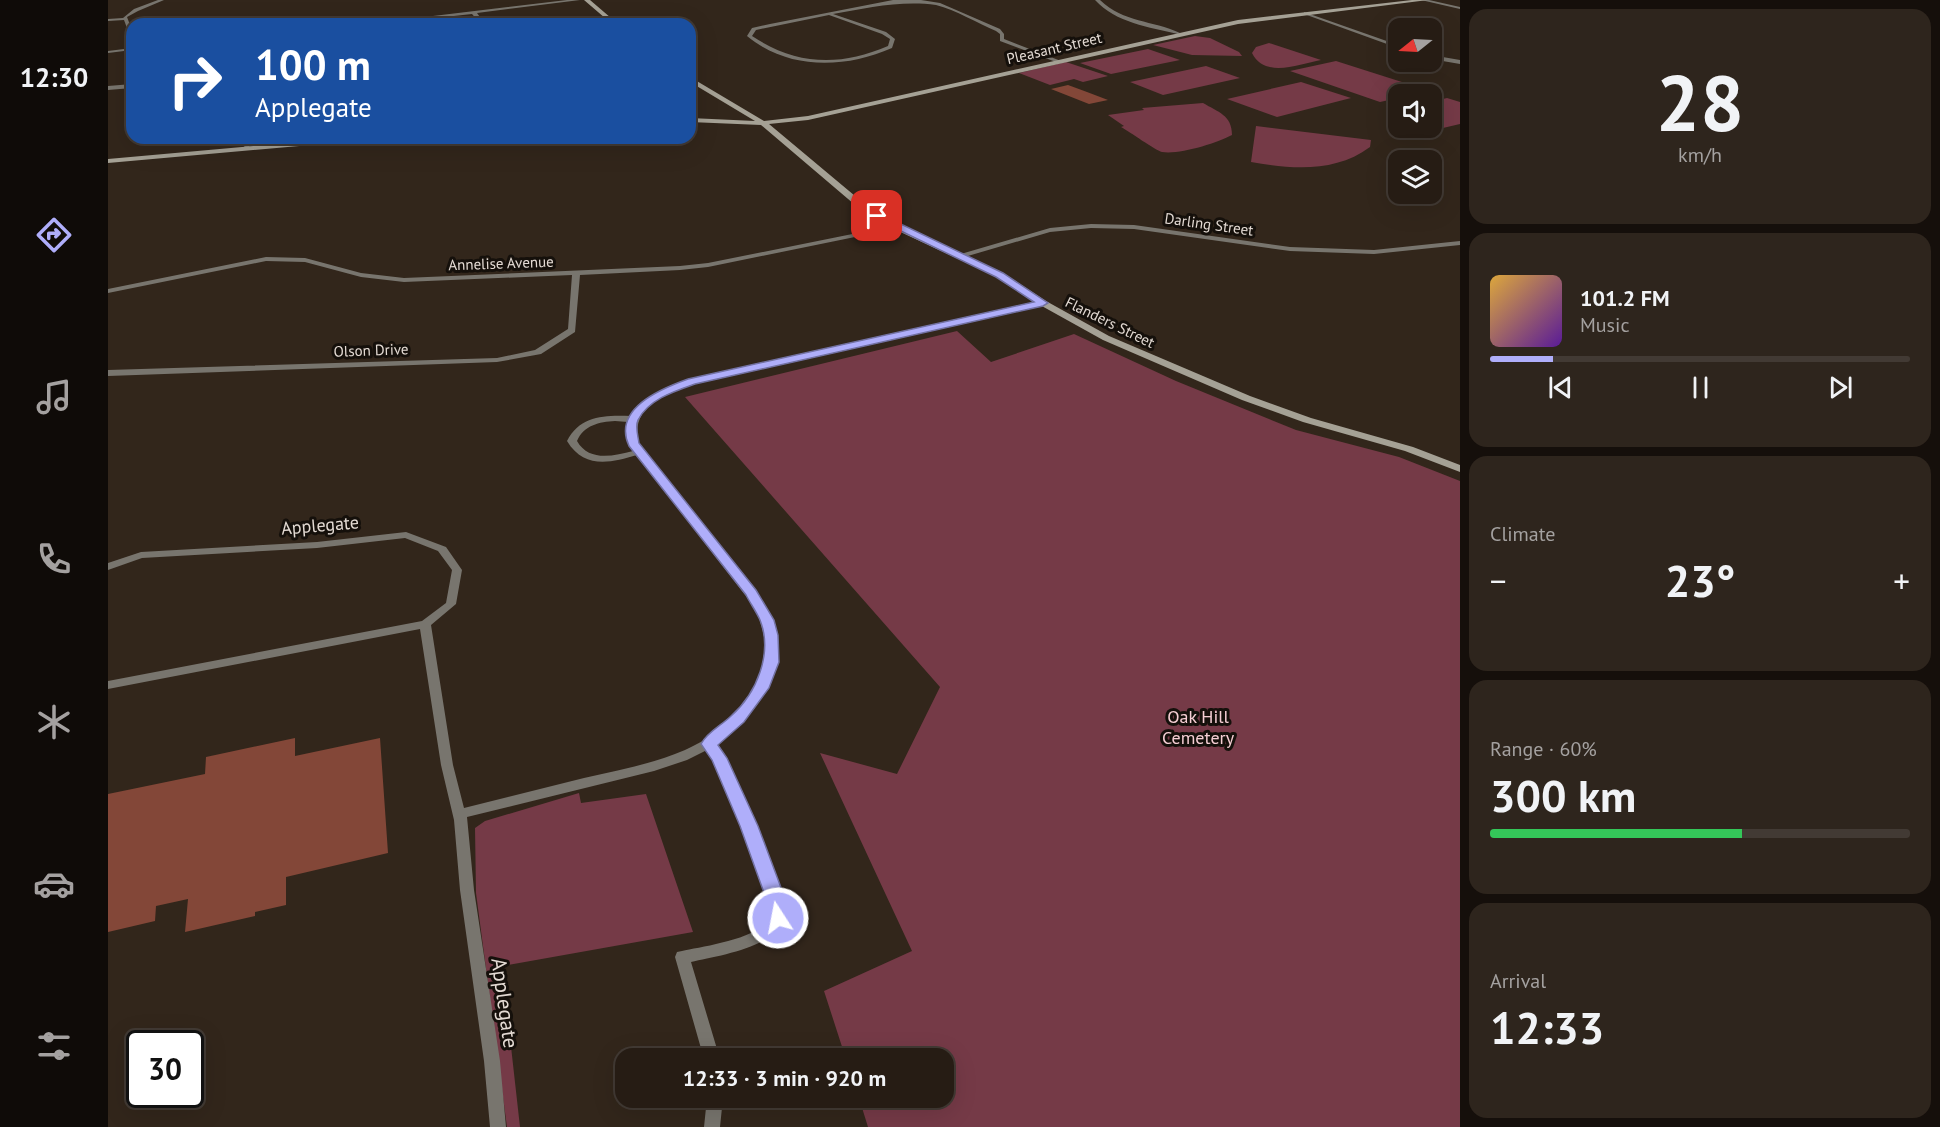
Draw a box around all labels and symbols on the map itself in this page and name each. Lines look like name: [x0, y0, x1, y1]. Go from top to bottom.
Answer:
north arrow: [1388, 18, 1442, 72]
street label: Pleasant Street: [1005, 28, 1103, 68]
pin: [851, 190, 902, 241]
street label: Darling Street: [1163, 208, 1255, 240]
street label: Annelise Avenue: [448, 252, 554, 274]
street label: Flanders Street: [1062, 292, 1158, 352]
street label: Olson Drive: [333, 339, 409, 361]
street label: Applegate: [280, 510, 360, 540]
park label: Oak Hill Cemetery: [1162, 705, 1235, 749]
position arrow: [746, 886, 810, 950]
street label: Applegate: [485, 956, 525, 1050]
speed limit sign: 30: [126, 1030, 204, 1108]

